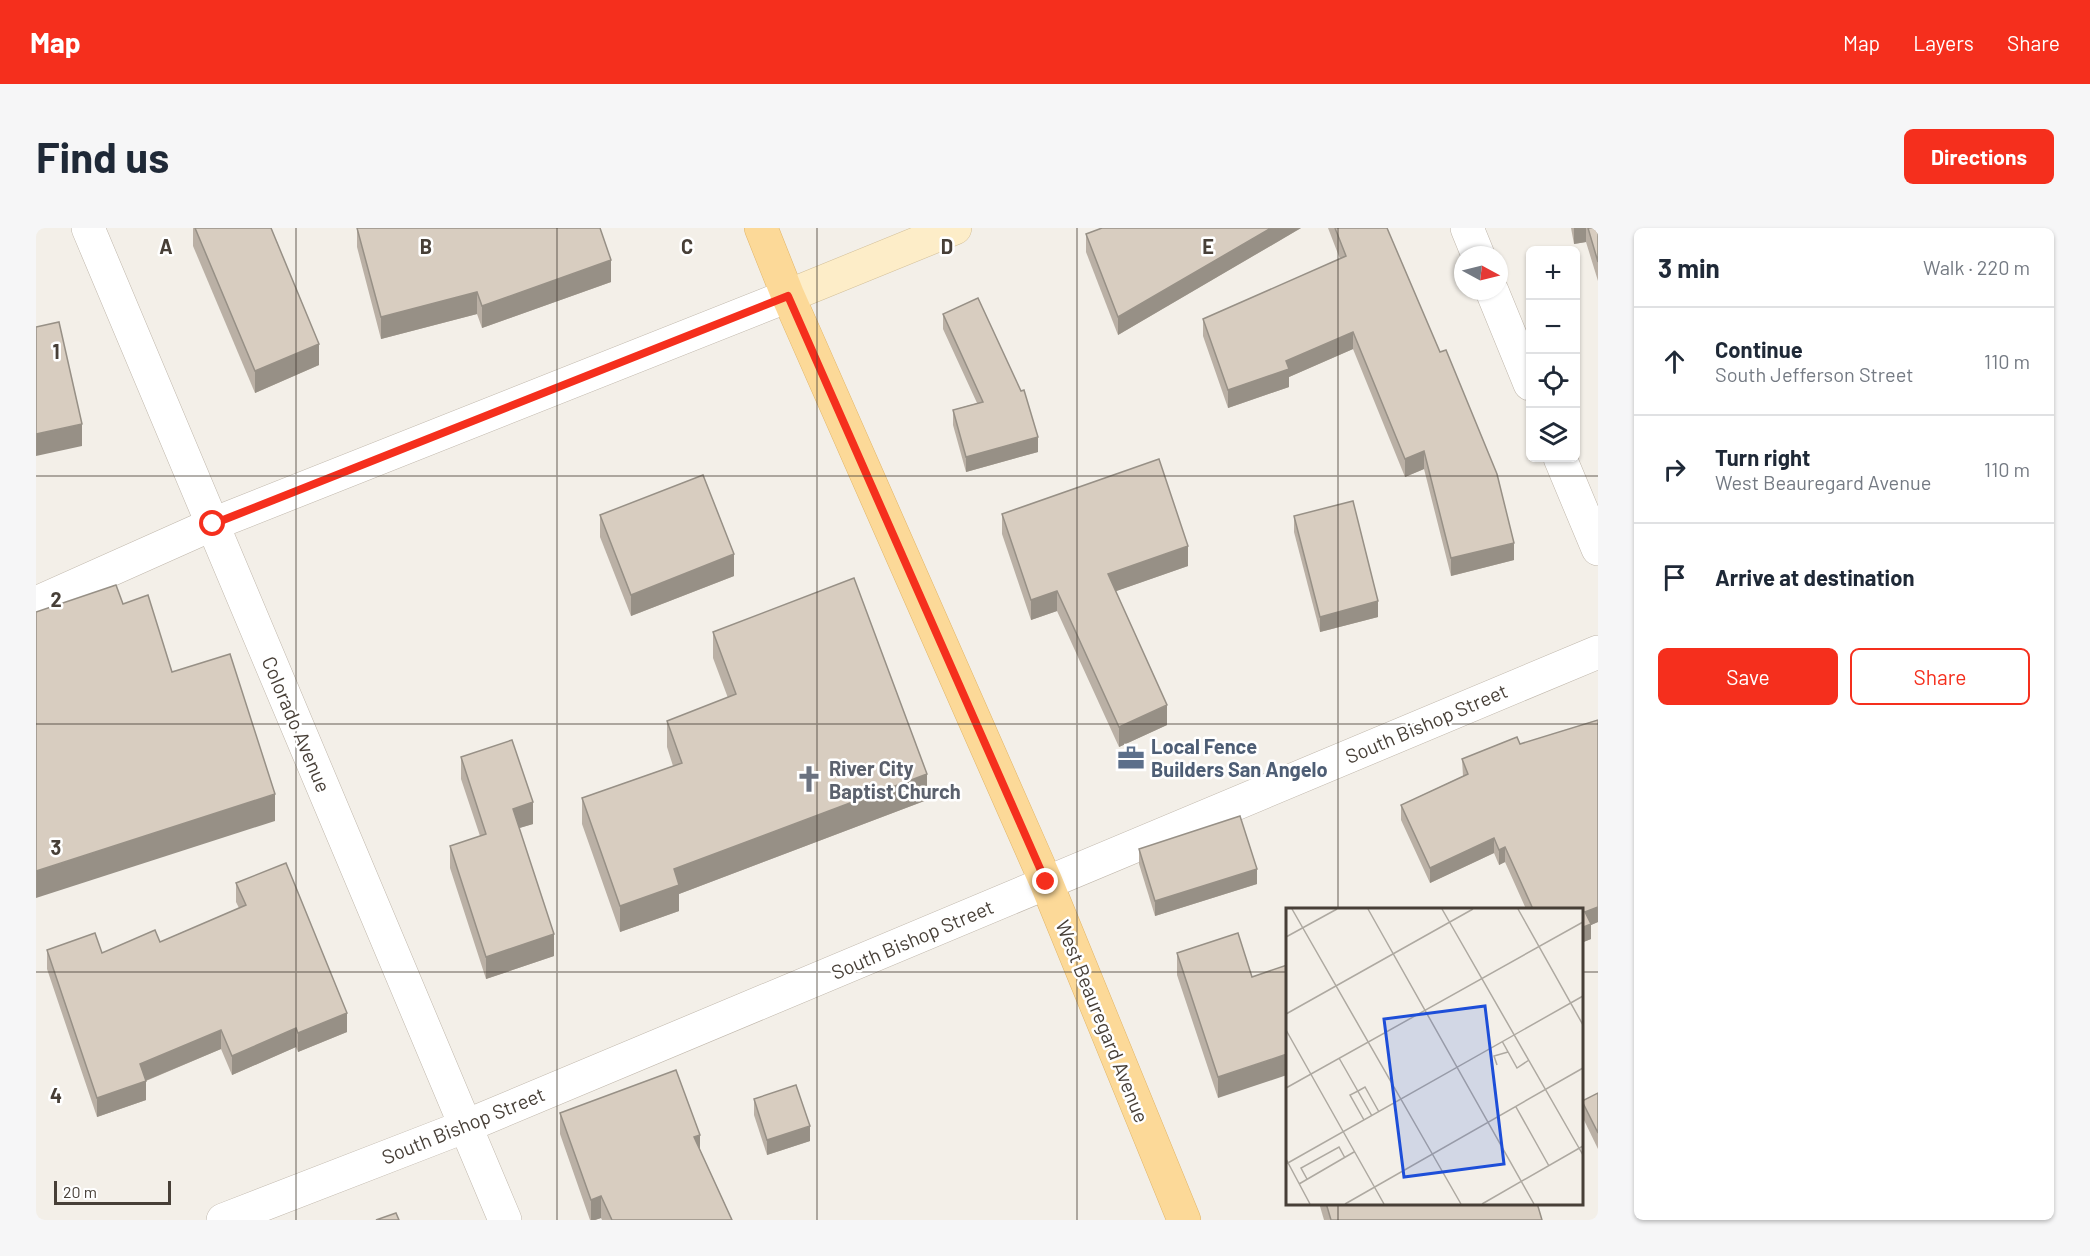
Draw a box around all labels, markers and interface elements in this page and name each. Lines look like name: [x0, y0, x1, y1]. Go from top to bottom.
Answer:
text: Map: [30, 25, 81, 59]
text: Map: [1843, 30, 1880, 55]
text: Layers: [1913, 30, 1974, 55]
text: Share: [2007, 30, 2060, 55]
button: Directions: [1904, 129, 2054, 184]
text: Find us: [36, 131, 169, 181]
text: A: [159, 234, 173, 258]
text: B: [420, 234, 432, 258]
text: C: [681, 234, 693, 258]
text: D: [941, 234, 953, 258]
text: E: [1202, 234, 1214, 258]
north arrow: [1454, 246, 1508, 300]
map controls: [1526, 246, 1580, 462]
button: +: [1526, 246, 1580, 300]
text: 3 min: [1658, 252, 1720, 283]
text: Walk · 220 m: [1923, 255, 2030, 279]
button: −: [1526, 300, 1580, 354]
text: Continue: [1715, 336, 1803, 362]
text: 1: [52, 339, 60, 363]
icon: ahead: [1658, 345, 1691, 378]
text: 110 m: [1984, 349, 2030, 373]
button: locate: [1526, 354, 1580, 408]
text: South Jefferson Street: [1715, 362, 1914, 386]
button: layers: [1526, 408, 1580, 462]
text: Turn right: [1715, 444, 1810, 470]
icon: right: [1658, 453, 1691, 486]
text: 110 m: [1984, 457, 2030, 481]
text: West Beauregard Avenue: [1715, 470, 1931, 494]
route start: [199, 510, 225, 536]
icon: arrive: [1658, 561, 1691, 594]
text: Arrive at destination: [1715, 564, 1914, 590]
text: 2: [50, 587, 62, 611]
button: Save: [1658, 648, 1838, 705]
button: Share: [1850, 648, 2030, 705]
street label: Colorado Avenue: [258, 652, 336, 796]
street label: South Bishop Street: [1341, 678, 1511, 768]
place label: Local Fence Builders San Angelo: [1151, 734, 1328, 781]
office icon: Local Fence Builders San Angelo: [1116, 743, 1146, 773]
place label: River City Baptist Church: [829, 756, 961, 803]
church icon: River City Baptist Church: [794, 764, 824, 794]
text: 3: [51, 835, 61, 859]
route end: [1032, 868, 1058, 894]
street label: South Bishop Street: [827, 894, 997, 984]
inset map: [1286, 908, 1583, 1205]
street label: West Beauregard Avenue: [1051, 916, 1155, 1126]
street label: South Bishop Street: [378, 1081, 548, 1169]
text: 4: [50, 1083, 62, 1107]
scale bar: [54, 1178, 171, 1206]
text: 20 m: [63, 1182, 97, 1201]

